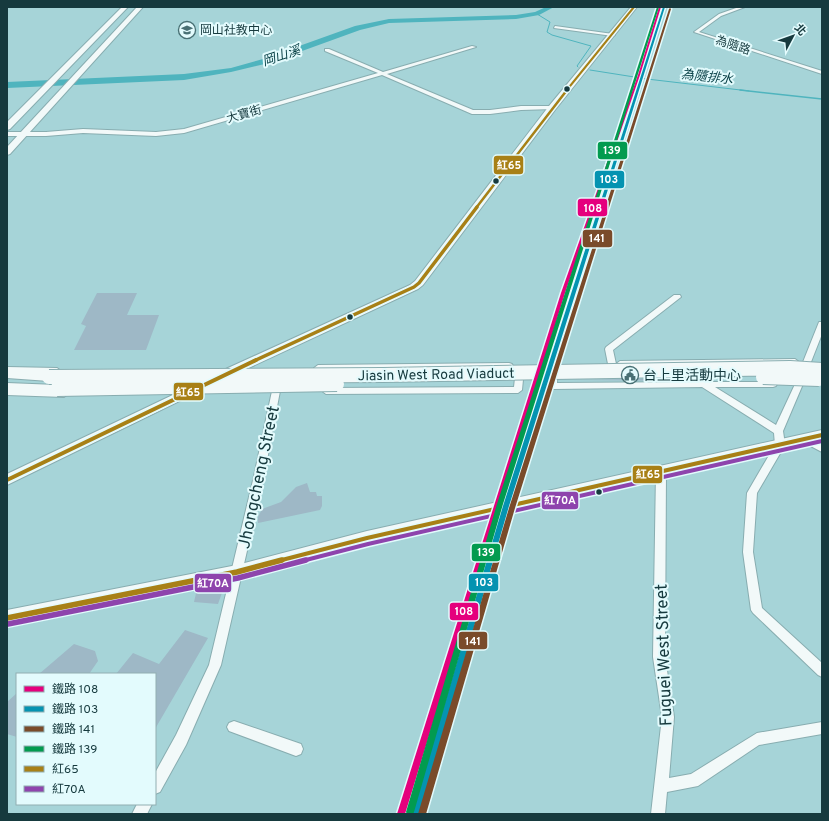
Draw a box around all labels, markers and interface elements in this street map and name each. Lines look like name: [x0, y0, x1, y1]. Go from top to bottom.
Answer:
north arrow: [773, 16, 813, 56]
school or university icon: 岡山社教中心: [177, 20, 197, 40]
text: 北: [791, 21, 809, 39]
place label: 岡山社教中心: [200, 23, 272, 39]
street label: 為隨路: [713, 33, 752, 59]
water label: 岡山溪: [261, 43, 305, 71]
water label: 為隨排水: [680, 67, 734, 89]
unlabelled marker: [562, 84, 572, 94]
street label: 大寶街: [225, 102, 264, 128]
line badge: 139: [597, 141, 628, 160]
text: 139: [603, 144, 621, 158]
line badge: 紅65: [493, 155, 524, 175]
text: 紅65: [497, 159, 522, 173]
line badge: 103: [594, 170, 625, 189]
text: 103: [600, 173, 618, 187]
unlabelled marker: [491, 176, 501, 186]
line badge: 108: [577, 198, 608, 217]
text: 108: [584, 202, 602, 216]
line badge: 141: [582, 229, 613, 248]
text: 141: [589, 232, 605, 246]
unlabelled marker: [345, 312, 355, 322]
public building icon: 台上里活動中心: [620, 365, 640, 385]
street label: Jiasin West Road Viaduct: [358, 366, 515, 385]
place label: 台上里活動中心: [643, 368, 741, 385]
line badge: 紅65: [173, 382, 204, 401]
text: 紅65: [176, 386, 201, 400]
street label: Jhongcheng Street: [234, 404, 286, 551]
line badge: 紅65: [632, 465, 663, 484]
text: 紅65: [636, 468, 661, 482]
unlabelled marker: [594, 487, 604, 497]
line badge: 紅70A: [541, 491, 579, 510]
text: 紅70A: [544, 494, 576, 508]
line badge: 139: [471, 543, 501, 562]
text: 139: [477, 546, 495, 560]
line badge: 紅70A: [194, 573, 232, 593]
line badge: 103: [468, 573, 499, 592]
text: 103: [475, 576, 493, 590]
text: 紅70A: [197, 577, 229, 591]
street label: Fuguei West Street: [652, 583, 678, 727]
line badge: 108: [449, 602, 479, 621]
text: 108: [455, 605, 473, 619]
line badge: 141: [458, 631, 488, 650]
text: 141: [465, 635, 481, 649]
legend: [16, 673, 156, 805]
text: 鐵路 108: [52, 682, 98, 698]
text: 鐵路 103: [52, 702, 98, 718]
text: 鐵路 141: [52, 722, 95, 738]
text: 鐵路 139: [52, 742, 97, 758]
text: 紅65: [52, 762, 79, 778]
text: 紅70A: [52, 782, 86, 798]

